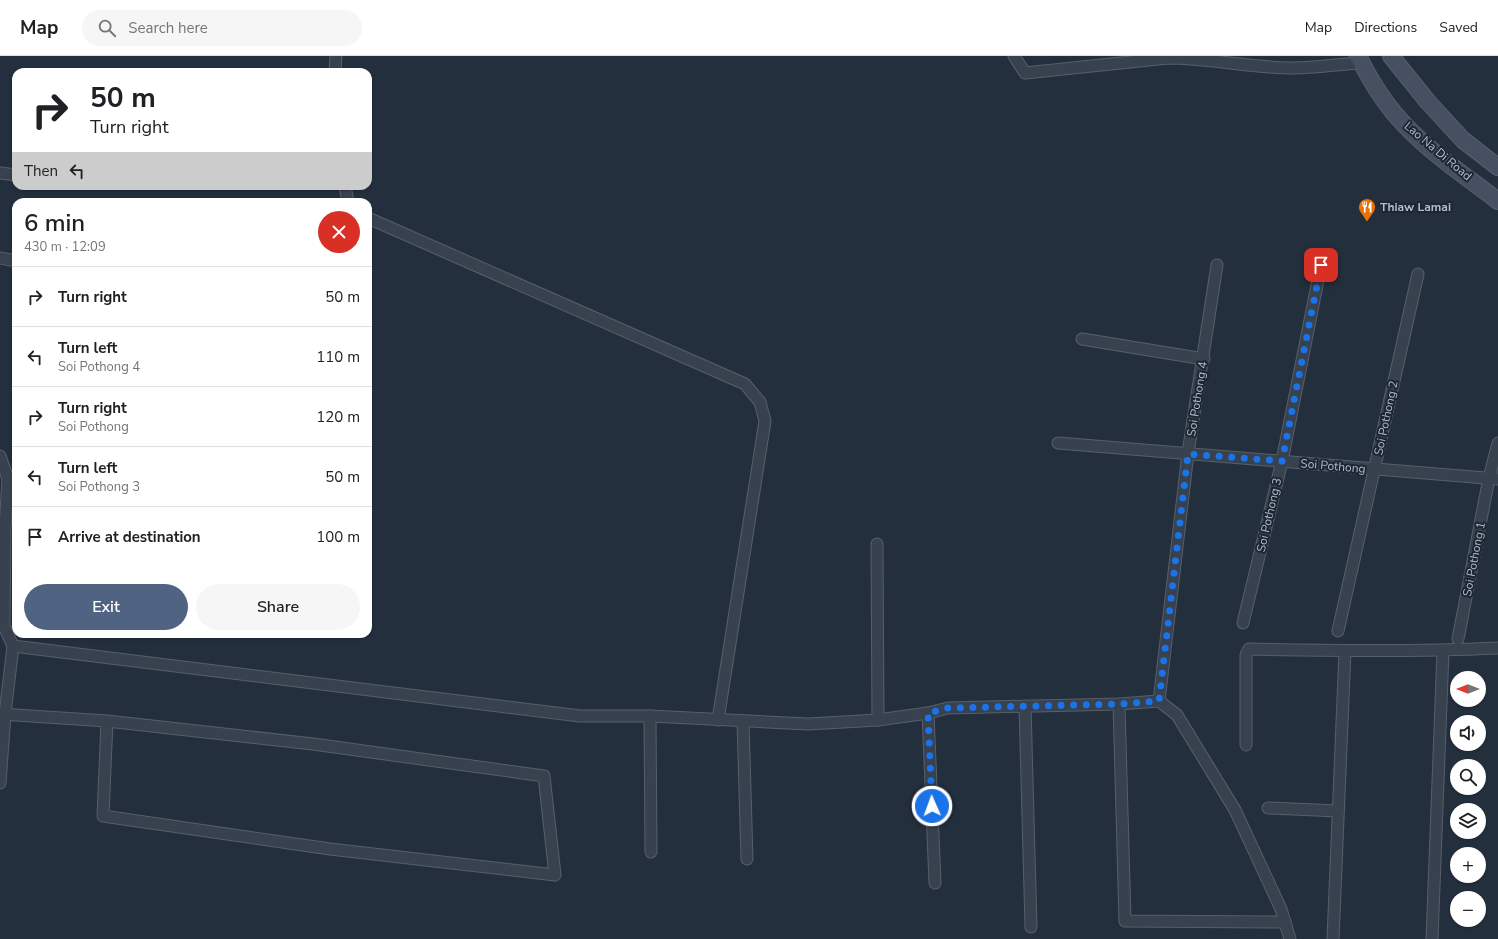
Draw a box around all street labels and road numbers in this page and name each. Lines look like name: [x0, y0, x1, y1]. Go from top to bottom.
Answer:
street label: Lao Na Di Road: [1401, 118, 1475, 184]
street label: Soi Pothong 4: [1183, 360, 1211, 438]
street label: Soi Pothong 2: [1370, 379, 1402, 457]
street label: Soi Pothong: [1300, 455, 1366, 477]
street label: Soi Pothong 3: [1253, 476, 1285, 554]
street label: Soi Pothong 1: [1459, 520, 1489, 598]

